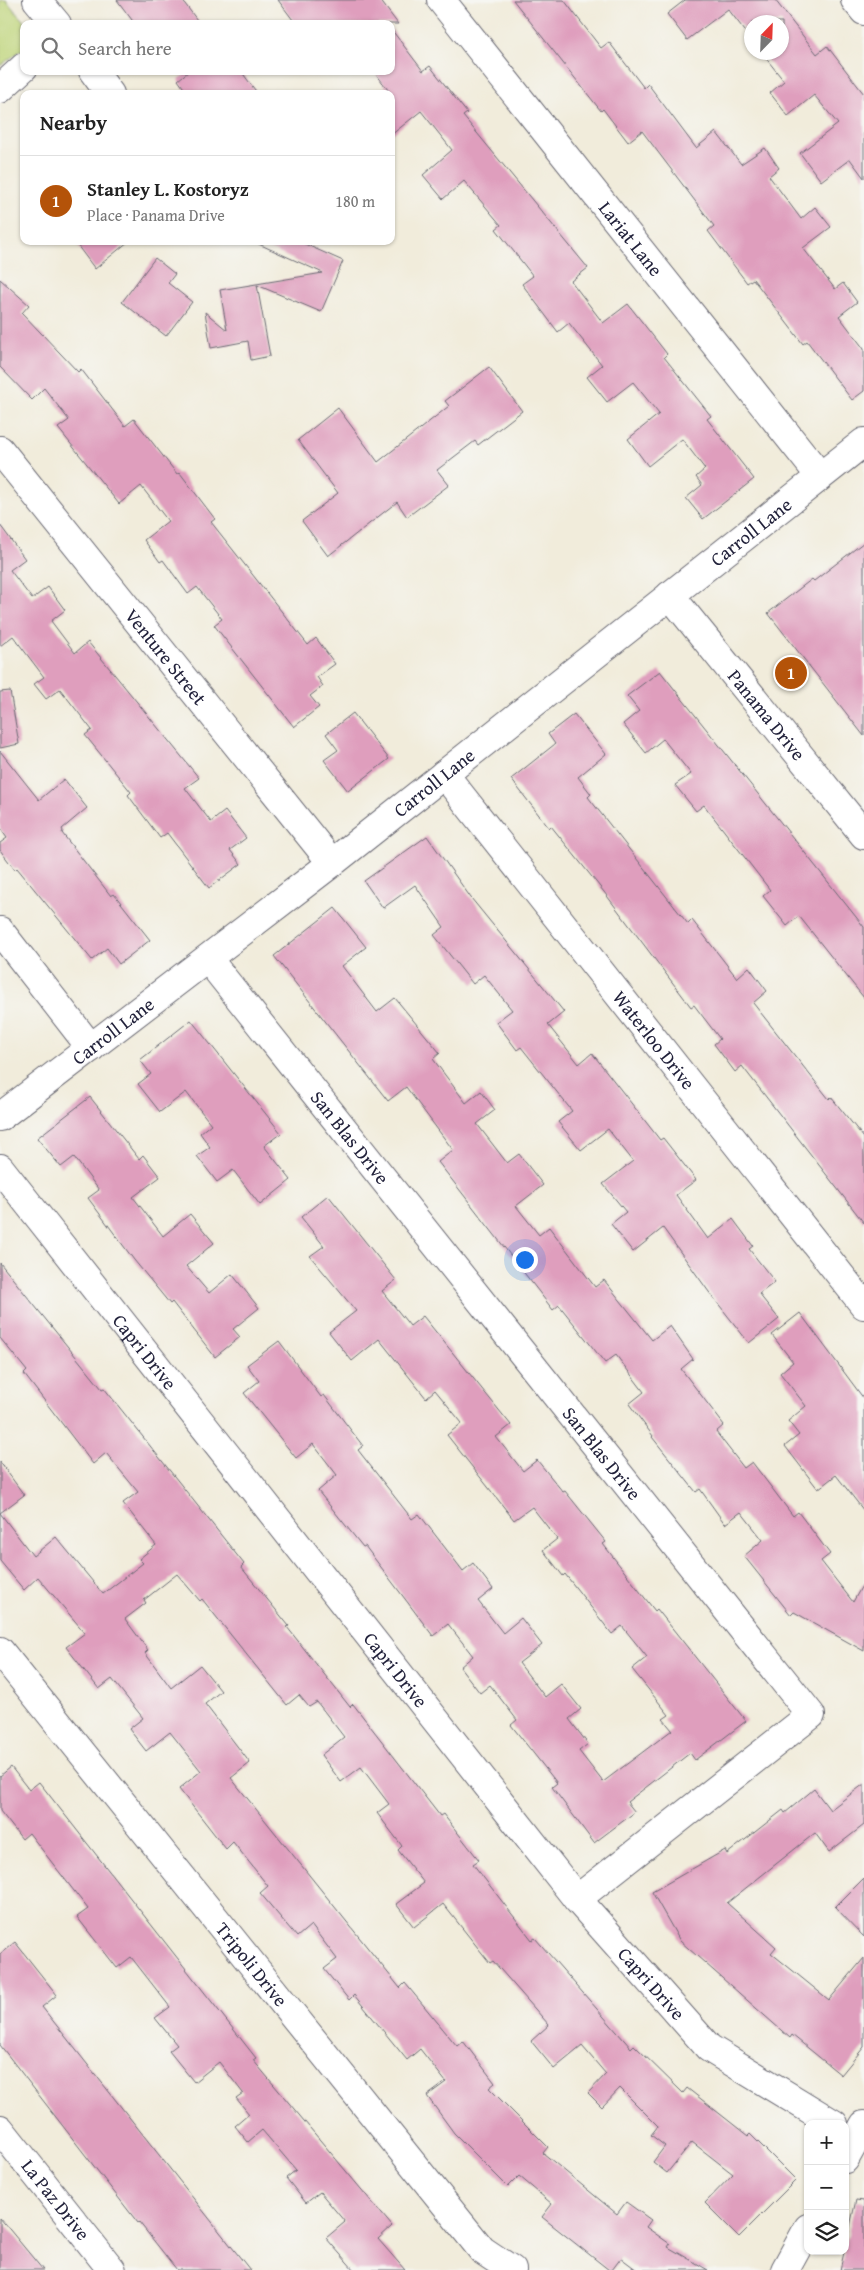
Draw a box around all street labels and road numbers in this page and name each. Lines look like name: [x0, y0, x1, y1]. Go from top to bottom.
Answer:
street label: Lariat Lane: [592, 195, 670, 282]
street label: Carroll Lane: [704, 490, 798, 573]
street label: Venture Street: [119, 602, 214, 711]
street label: Panama Drive: [721, 663, 812, 766]
street label: Carroll Lane: [387, 741, 481, 823]
street label: Waterloo Drive: [606, 984, 702, 1095]
street label: Carroll Lane: [66, 990, 160, 1071]
street label: San Blas Drive: [304, 1084, 396, 1190]
street label: Capri Drive: [106, 1308, 184, 1396]
street label: San Blas Drive: [556, 1400, 648, 1506]
street label: Capri Drive: [357, 1626, 435, 1713]
street label: Tripoli Drive: [209, 1916, 295, 2013]
street label: Capri Drive: [612, 1941, 692, 2026]
street label: La Paz Drive: [15, 2153, 97, 2246]

